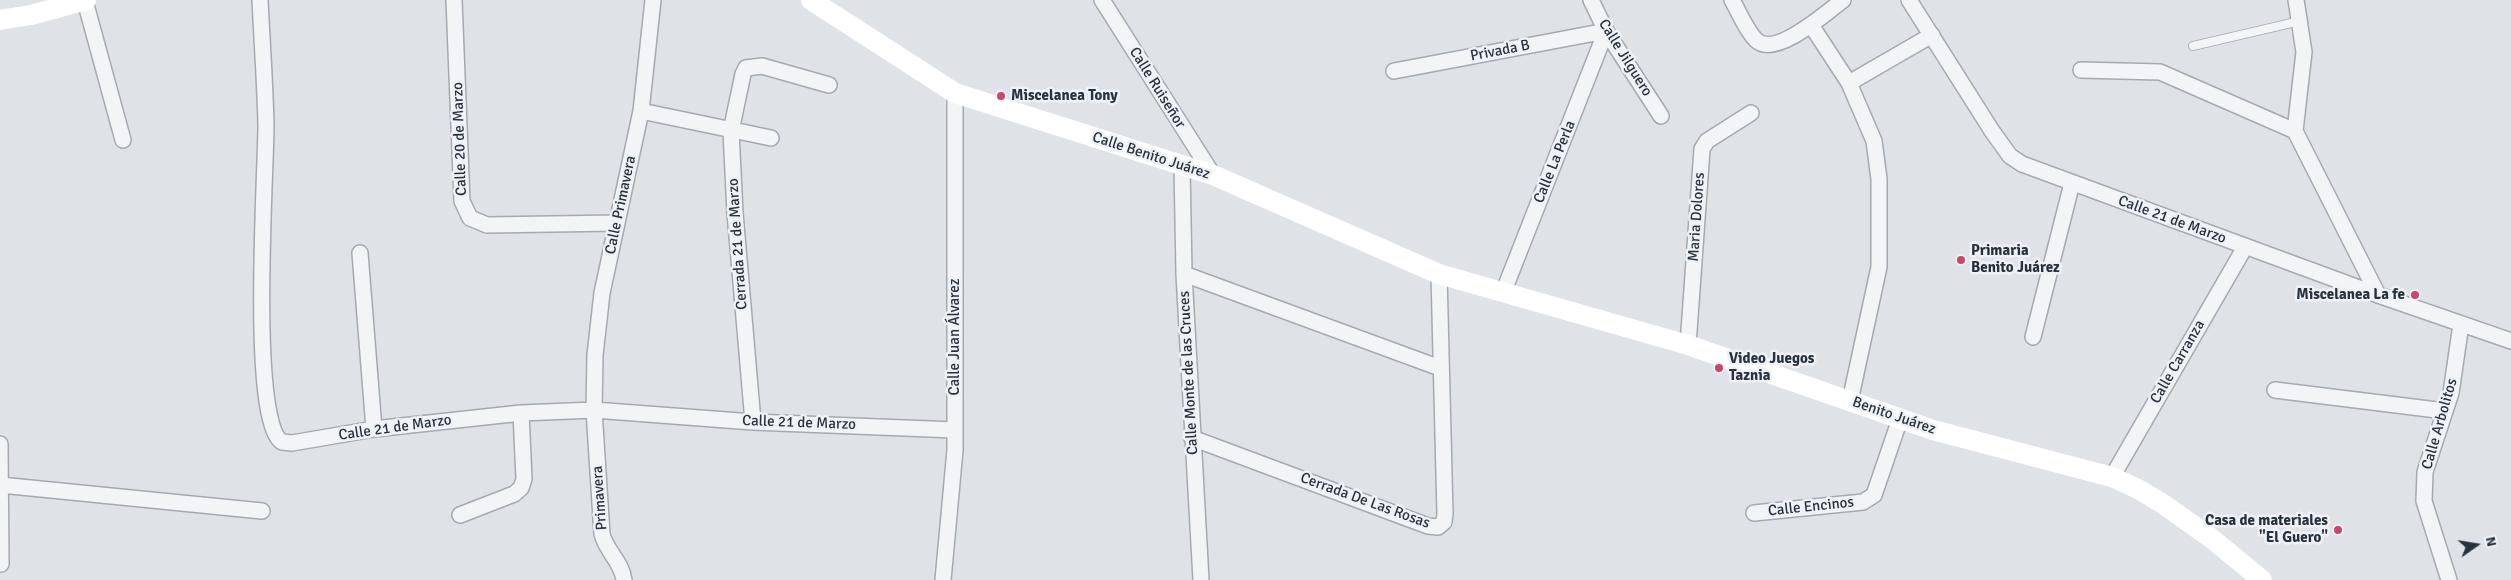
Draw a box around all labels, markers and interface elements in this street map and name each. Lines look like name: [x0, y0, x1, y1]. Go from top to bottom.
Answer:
street label: Calle Jilguero: [1594, 16, 1656, 100]
street label: Privada B: [1469, 36, 1531, 66]
street label: Calle Ruiseñor: [1125, 44, 1189, 132]
street label: Calle 20 de Marzo: [449, 82, 471, 196]
place label: Miscelanea Tony: [1011, 87, 1118, 105]
marker: Miscelanea Tony: [995, 90, 1007, 102]
street label: Calle La Perla: [1530, 118, 1580, 206]
street label: Calle Benito Juárez: [1090, 128, 1212, 184]
street label: Calle Primavera: [602, 154, 640, 256]
street label: Maria Dolores: [1685, 172, 1709, 262]
street label: Cerrada 21 de Marzo: [724, 178, 752, 310]
street label: Calle 21 de Marzo: [2115, 192, 2229, 248]
place label: Primaria Benito Juárez: [1971, 242, 2060, 277]
marker: Primaria Benito Juárez: [1955, 254, 1967, 266]
street label: Calle Juan Álvarez: [946, 278, 964, 396]
place label: Miscelanea La fe: [2296, 286, 2405, 304]
marker: Miscelanea La fe: [2409, 289, 2421, 301]
street label: Calle Monte de las Cruces: [1176, 290, 1202, 456]
street label: Calle Carranza: [2147, 317, 2209, 407]
place label: Video Juegos Taznia: [1729, 350, 1814, 385]
marker: Video Juegos Taznia: [1713, 362, 1725, 374]
street label: Calle Arbolitos: [2418, 376, 2462, 472]
street label: Benito Juárez: [1850, 393, 1938, 439]
street label: Calle 21 de Marzo: [337, 411, 453, 445]
street label: Calle 21 de Marzo: [742, 412, 856, 434]
street label: Primavera: [589, 465, 611, 531]
street label: Cerrada De Las Rosas: [1298, 469, 1432, 533]
street label: Calle Encinos: [1767, 494, 1855, 520]
place label: Casa de materiales "El Guero": [2205, 512, 2328, 547]
north arrow: [2451, 520, 2501, 570]
marker: Casa de materiales "El Guero": [2332, 524, 2344, 536]
text: N: [2482, 535, 2500, 548]

